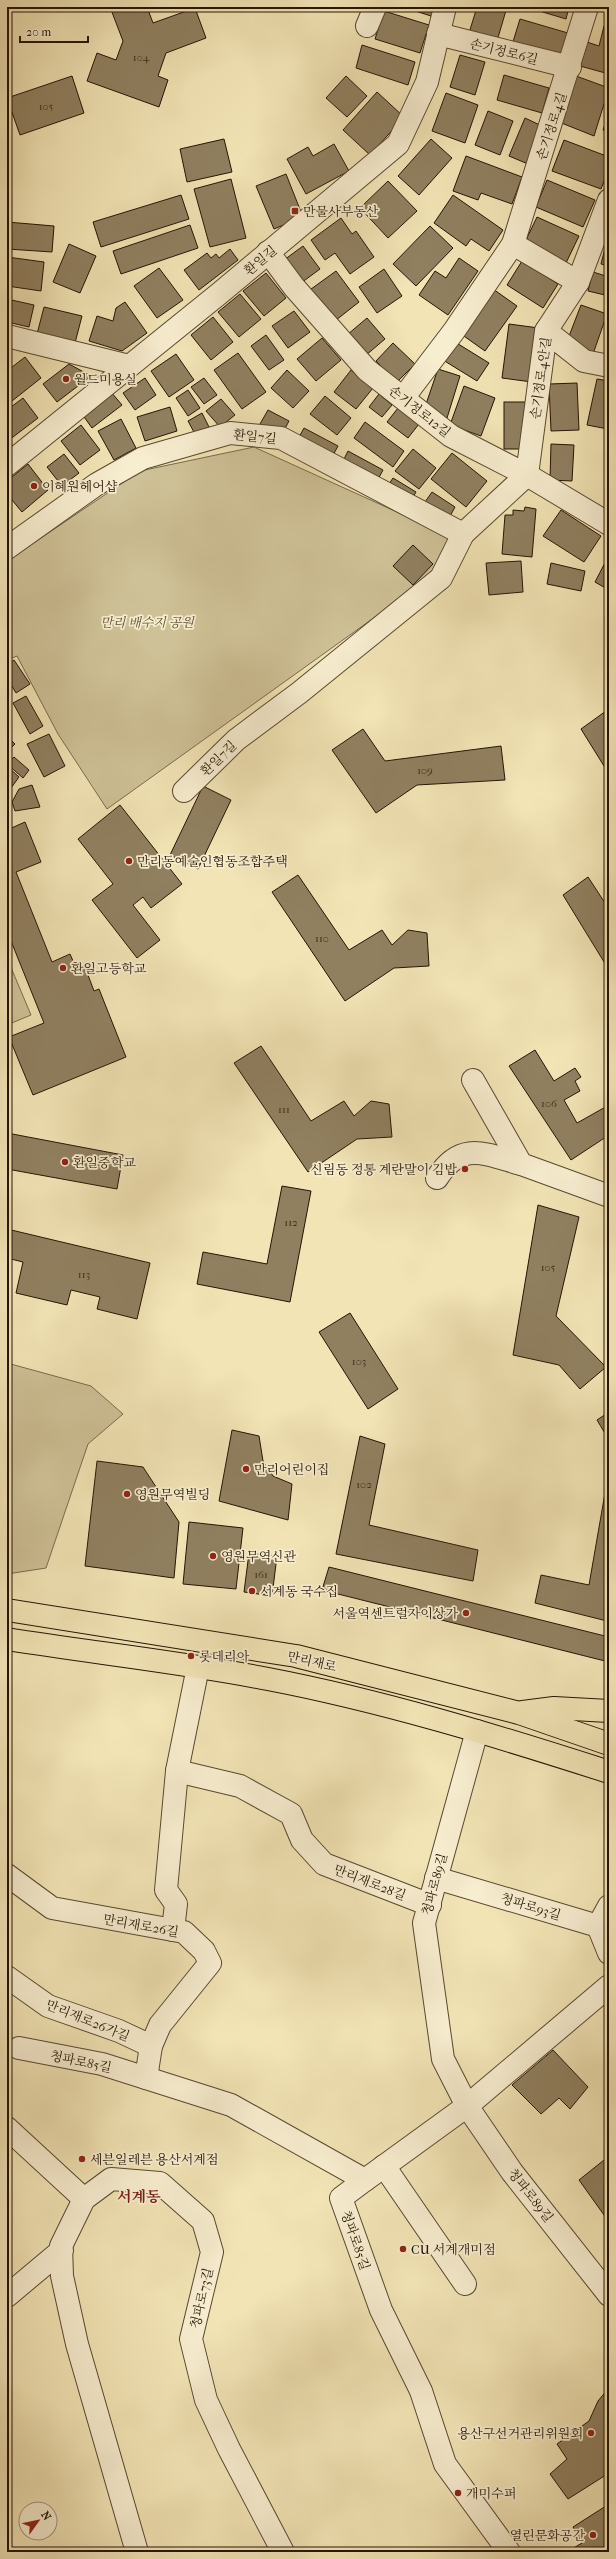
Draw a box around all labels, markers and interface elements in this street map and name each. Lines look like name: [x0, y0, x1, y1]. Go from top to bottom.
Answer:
scale bar: [20, 18, 88, 44]
text: 20 m: [26, 25, 51, 39]
street label: 손기정로6길: [468, 36, 540, 67]
house number: 104: [133, 51, 150, 64]
street label: 손기정로4길: [533, 90, 569, 162]
house number: 105: [39, 100, 54, 113]
place label: 만물사부동산: [303, 204, 379, 219]
marker: 만물사부동산: [290, 206, 300, 216]
street label: 환일길: [241, 243, 280, 278]
street label: 손기정로4안길: [527, 336, 554, 420]
place label: 월드미용실: [74, 372, 137, 387]
marker: 월드미용실: [61, 374, 71, 384]
street label: 손기정로12길: [386, 383, 454, 440]
street label: 환일7길: [232, 427, 278, 446]
place label: 이혜원헤어샵: [42, 479, 118, 494]
marker: 이혜원헤어샵: [29, 481, 39, 491]
park label: 만리 배수지 공원: [100, 615, 195, 630]
street label: 환일7길: [197, 738, 239, 779]
house number: 109: [417, 764, 433, 777]
place label: 만리동예술인협동조합주택: [137, 854, 288, 869]
marker: 만리동예술인협동조합주택: [124, 856, 134, 866]
house number: 110: [315, 932, 329, 945]
place label: 환일고등학교: [71, 961, 147, 976]
marker: 환일고등학교: [58, 963, 68, 973]
house number: 106: [541, 1097, 557, 1110]
house number: 111: [278, 1103, 290, 1116]
place label: 환일중학교: [73, 1155, 136, 1170]
marker: 환일중학교: [60, 1157, 70, 1167]
place label: 신림동 정통 계란말이 김밥: [311, 1162, 457, 1177]
marker: 신림동 정통 계란말이 김밥: [460, 1164, 470, 1174]
house number: 112: [284, 1216, 298, 1229]
house number: 105: [541, 1261, 556, 1274]
house number: 113: [78, 1268, 90, 1281]
house number: 103: [352, 1355, 366, 1368]
place label: 만리어린이집: [254, 1462, 329, 1477]
marker: 만리어린이집: [241, 1464, 251, 1474]
house number: 102: [356, 1478, 372, 1491]
place label: 영원무역빌딩: [135, 1487, 210, 1502]
marker: 영원무역빌딩: [122, 1489, 132, 1499]
place label: 영원무역신관: [221, 1549, 297, 1564]
marker: 영원무역신관: [208, 1551, 218, 1561]
house number: 161: [254, 1568, 268, 1581]
place label: 서계동 국수집: [260, 1584, 338, 1599]
marker: 서계동 국수집: [247, 1586, 257, 1596]
place label: 서울역센트럴자이상가: [332, 1606, 458, 1621]
marker: 서울역센트럴자이상가: [461, 1608, 471, 1618]
place label: 롯데리아: [199, 1649, 250, 1664]
street label: 만리재로: [286, 1649, 338, 1675]
marker: 롯데리아: [186, 1651, 196, 1661]
street label: 청파로89길: [419, 1851, 450, 1917]
street label: 만리재로28길: [332, 1862, 408, 1903]
street label: 청파로93길: [499, 1890, 563, 1923]
street label: 만리재로26길: [102, 1911, 180, 1940]
street label: 만리재로26가길: [44, 1997, 132, 2044]
street label: 청파로85길: [49, 2048, 113, 2075]
place label: 세븐일레븐 용산서계점: [90, 2152, 218, 2167]
marker: 세븐일레븐 용산서계점: [77, 2154, 87, 2164]
street label: 청파로89길: [505, 2166, 556, 2225]
district label: 서계동: [117, 2188, 161, 2206]
street label: 청파로85길: [338, 2208, 373, 2272]
place label: CU 서계개미점: [411, 2242, 495, 2257]
marker: CU 서계개미점: [398, 2244, 408, 2254]
street label: 청파로73길: [187, 2266, 216, 2330]
place label: 용산구선거관리위원회: [457, 2426, 583, 2441]
marker: 용산구선거관리위원회: [586, 2428, 596, 2438]
place label: 개미수퍼: [466, 2486, 516, 2501]
marker: 개미수퍼: [453, 2488, 463, 2498]
north arrow: [18, 2501, 58, 2541]
text: N: [38, 2509, 54, 2523]
place label: 열린문화공간: [510, 2528, 585, 2543]
marker: 열린문화공간: [588, 2530, 598, 2540]

